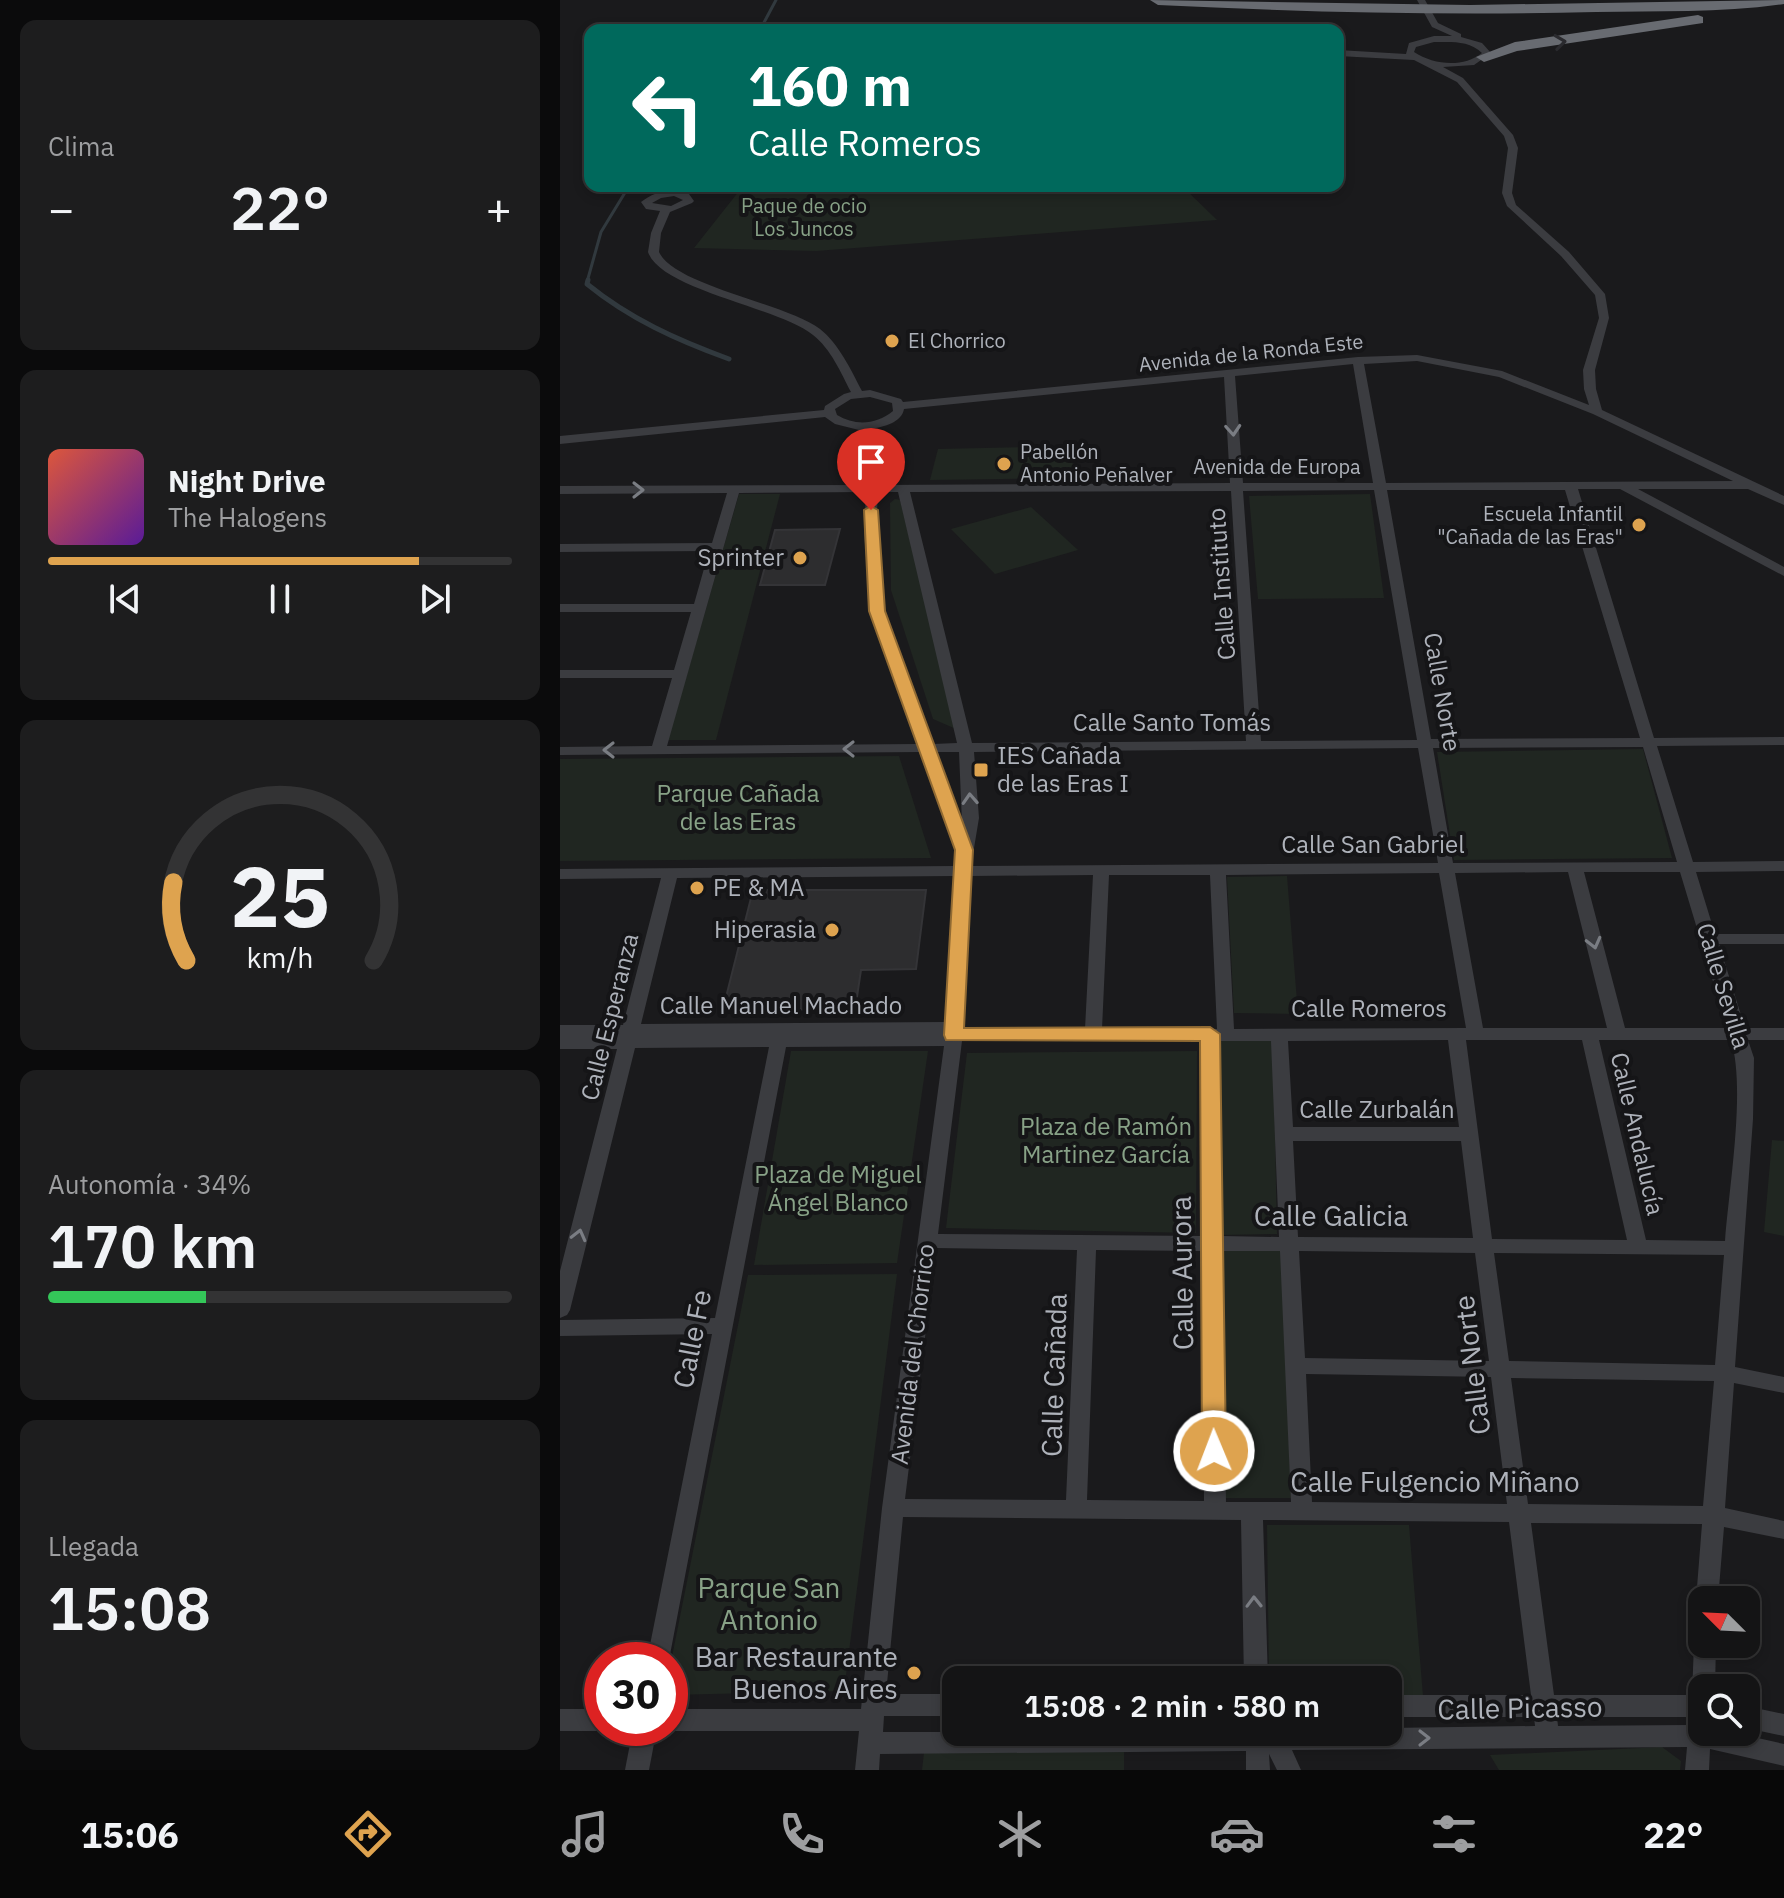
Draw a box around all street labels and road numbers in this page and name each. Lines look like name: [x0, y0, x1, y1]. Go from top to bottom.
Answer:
street label: Avenida de la Ronda Este: [1137, 327, 1365, 378]
street label: Avenida de Europa: [1193, 453, 1361, 480]
street label: Calle Instituto: [1200, 507, 1242, 661]
street label: Calle Norte: [1417, 630, 1469, 754]
street label: Calle Santo Tomás: [1073, 706, 1271, 738]
street label: Calle San Gabriel: [1281, 828, 1465, 860]
street label: Calle Sevilla: [1690, 919, 1758, 1053]
street label: Calle Esperanza: [573, 930, 645, 1104]
street label: Calle Manuel Machado: [660, 989, 902, 1021]
street label: Calle Romeros: [1291, 992, 1447, 1024]
street label: Calle Andalucía: [1604, 1049, 1672, 1219]
street label: Calle Zurbalán: [1299, 1093, 1455, 1125]
street label: Calle Aurora: [1162, 1196, 1201, 1350]
street label: Calle Galicia: [1254, 1197, 1408, 1234]
street label: Avenida del Chorrico: [883, 1242, 941, 1466]
street label: Calle Fe: [664, 1286, 719, 1391]
street label: Calle Cañada: [1032, 1292, 1075, 1457]
street label: Calle Norte: [1445, 1293, 1498, 1437]
street label: Calle Fulgencio Miñano: [1290, 1463, 1580, 1500]
street label: Calle Picasso: [1437, 1688, 1603, 1727]

